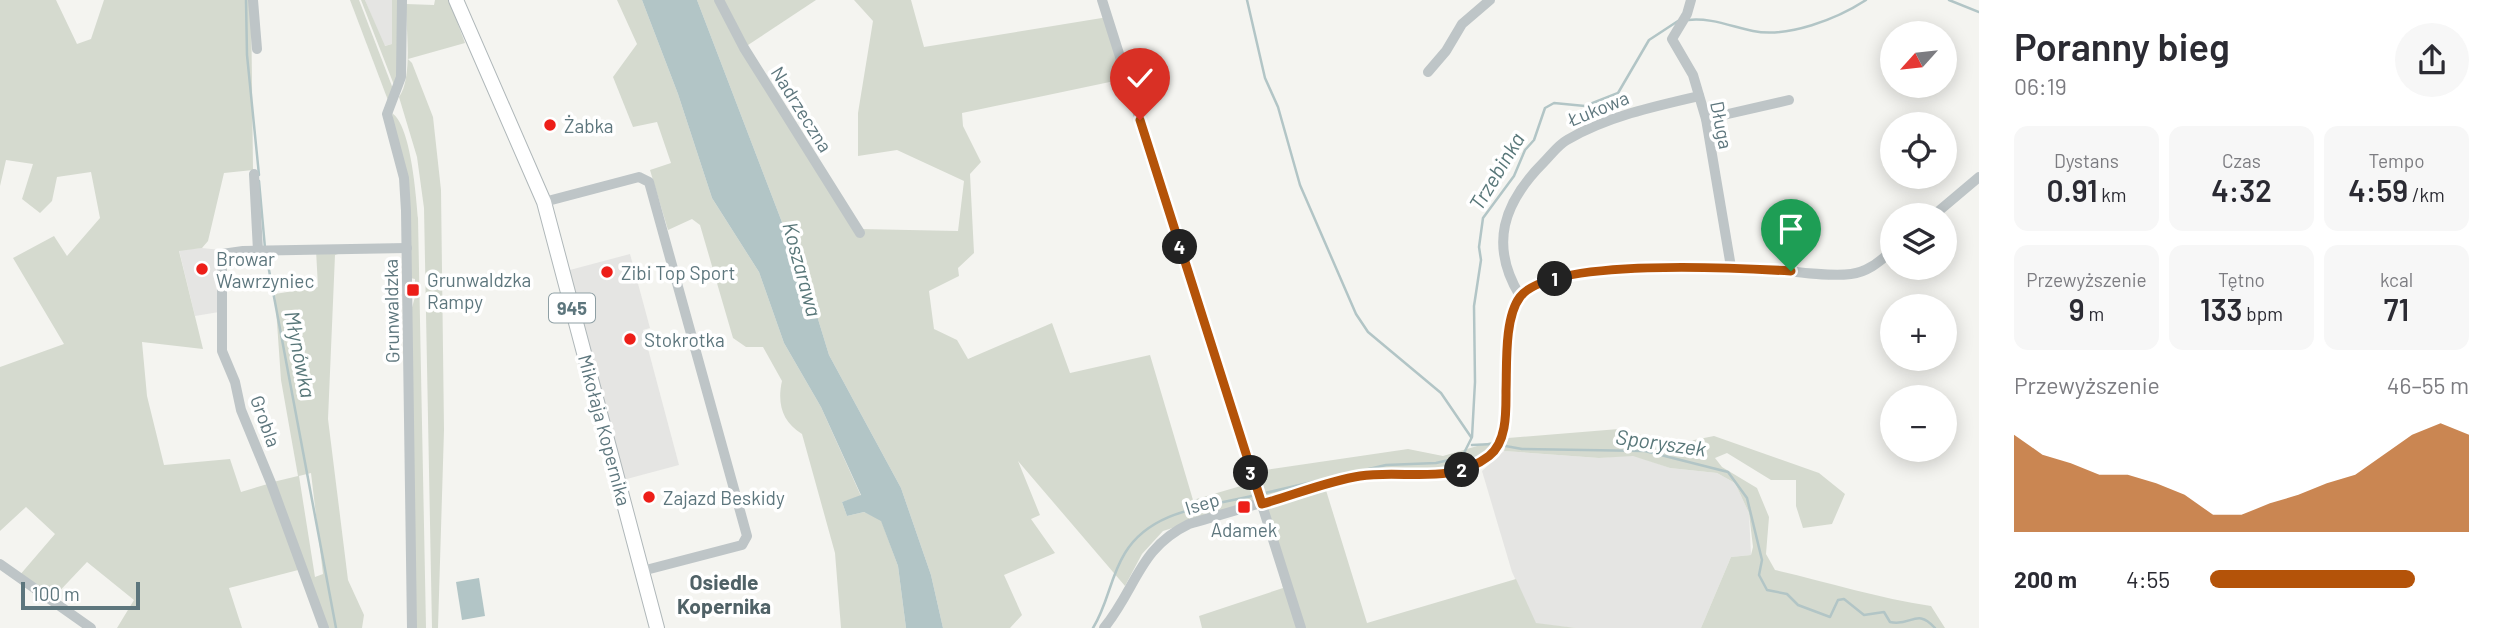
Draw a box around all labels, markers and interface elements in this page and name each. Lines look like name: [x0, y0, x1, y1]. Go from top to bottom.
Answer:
north arrow: [1880, 21, 1956, 98]
map controls: [1880, 21, 1957, 462]
text: Poranny bieg: [2014, 23, 2230, 69]
button: share: [2395, 23, 2469, 97]
pin: [1110, 48, 1170, 120]
icon: check: [1121, 59, 1159, 97]
street label: Nadrzeczna: [767, 62, 837, 156]
text: 06:19: [2014, 72, 2067, 100]
street label: Łukowa: [1563, 85, 1632, 131]
street label: Długa: [1706, 99, 1738, 151]
button: locate: [1880, 112, 1957, 189]
place label: Żabka: [564, 114, 614, 137]
marker: Żabka: [542, 117, 558, 133]
water label: Trzebinka: [1463, 128, 1529, 214]
text: Dystans: [2054, 149, 2119, 172]
text: Czas: [2222, 149, 2261, 172]
text: Tempo: [2368, 149, 2425, 172]
text: 0.91: [2046, 172, 2097, 208]
text: 4:32: [2211, 172, 2272, 208]
text: 4:59: [2348, 172, 2408, 208]
text: km: [2097, 183, 2127, 206]
text: /km: [2408, 183, 2445, 206]
pin: [1761, 199, 1821, 271]
button: layers: [1880, 203, 1957, 280]
icon: arrive: [1772, 210, 1810, 248]
water label: Koszarawa: [778, 219, 828, 319]
pin: 4: [1162, 230, 1198, 264]
text: 4: [1174, 235, 1185, 258]
place label: Browar Wawrzyniec: [216, 247, 314, 292]
street label: Grunwaldzka: [379, 259, 403, 363]
marker: Browar Wawrzyniec: [194, 261, 210, 277]
place label: Zibi Top Sport: [621, 261, 735, 284]
pin: 1: [1538, 262, 1572, 296]
marker: Zibi Top Sport: [599, 264, 615, 280]
text: 1: [1551, 267, 1558, 290]
place label: Grunwaldzka Rampy: [427, 268, 531, 313]
text: Przewyższenie: [2026, 268, 2147, 291]
text: Tętno: [2218, 268, 2265, 291]
text: kcal: [2380, 268, 2413, 291]
marker: Grunwaldzka Rampy: [405, 282, 421, 298]
text: 9: [2069, 291, 2085, 327]
text: 133: [2200, 291, 2243, 327]
text: 71: [2384, 291, 2409, 327]
road number: 945: [549, 294, 595, 322]
button: +: [1880, 294, 1957, 371]
text: m: [2085, 302, 2104, 325]
text: bpm: [2243, 302, 2283, 325]
water label: Młynówka: [280, 308, 322, 400]
place label: Stokrotka: [644, 328, 725, 351]
marker: Stokrotka: [622, 331, 638, 347]
street label: Mikołaja Kopernika: [574, 352, 636, 508]
text: Przewyższenie: [2014, 371, 2160, 399]
text: 46–55 m: [2387, 371, 2469, 399]
button: −: [1880, 385, 1957, 462]
street label: Grobla: [246, 392, 286, 450]
water label: Sporyszek: [1614, 423, 1708, 461]
pin: 2: [1444, 452, 1480, 488]
pin: 3: [1234, 456, 1268, 490]
text: 2: [1456, 458, 1467, 481]
text: 3: [1245, 461, 1256, 484]
place label: Zajazd Beskidy: [663, 486, 785, 509]
street label: Isep: [1182, 487, 1222, 519]
marker: Zajazd Beskidy: [641, 489, 657, 505]
marker: Adamek: [1236, 499, 1252, 515]
place label: Adamek: [1211, 518, 1277, 541]
text: 200 m: [2014, 565, 2077, 593]
text: 4:55: [2126, 565, 2170, 593]
district label: Osiedle Kopernika: [677, 569, 771, 618]
scale bar: [21, 579, 140, 611]
text: 100 m: [32, 582, 80, 605]

